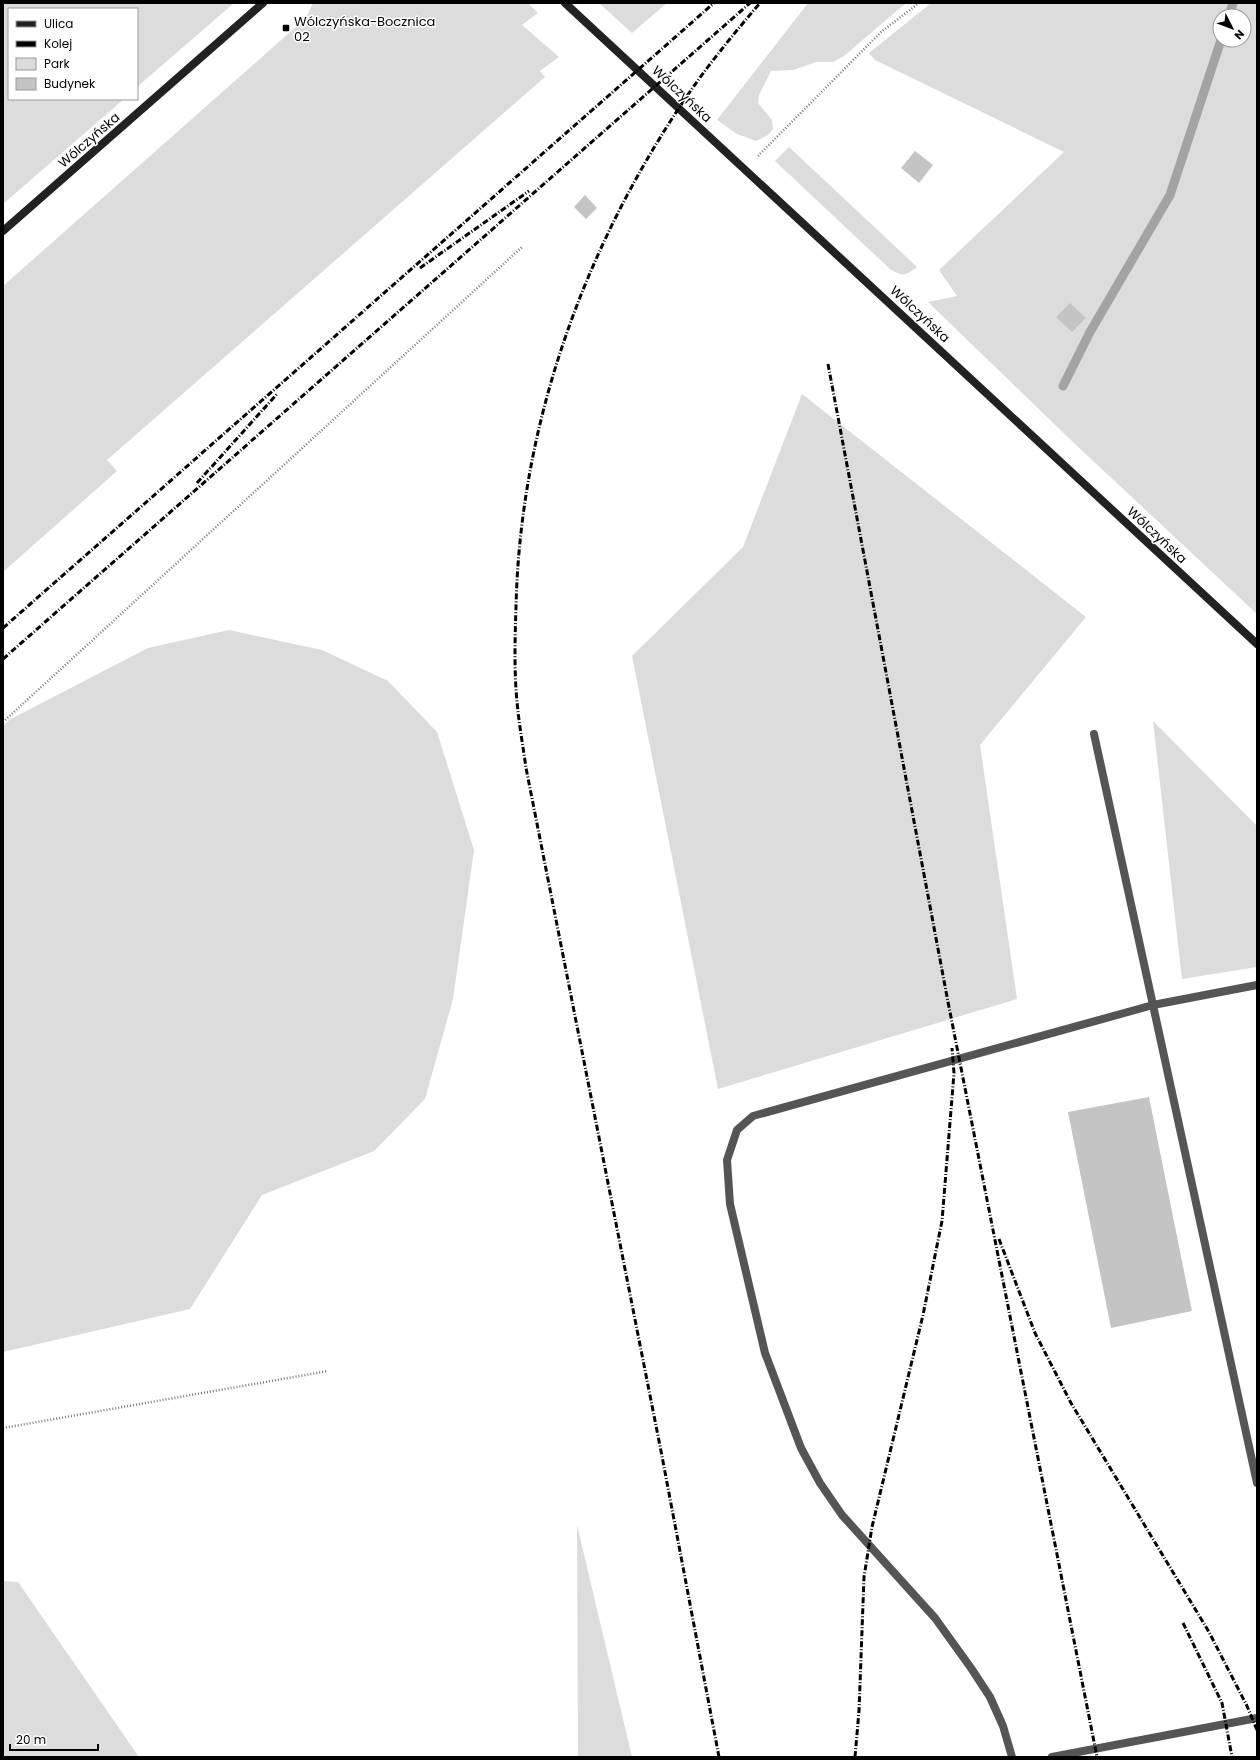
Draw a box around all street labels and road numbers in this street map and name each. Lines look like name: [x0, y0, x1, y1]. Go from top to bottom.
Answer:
street label: Wólczyńska: [648, 61, 716, 127]
street label: Wólczyńska: [54, 108, 124, 172]
street label: Wólczyńska: [886, 281, 954, 347]
street label: Wólczyńska: [1123, 502, 1191, 568]

